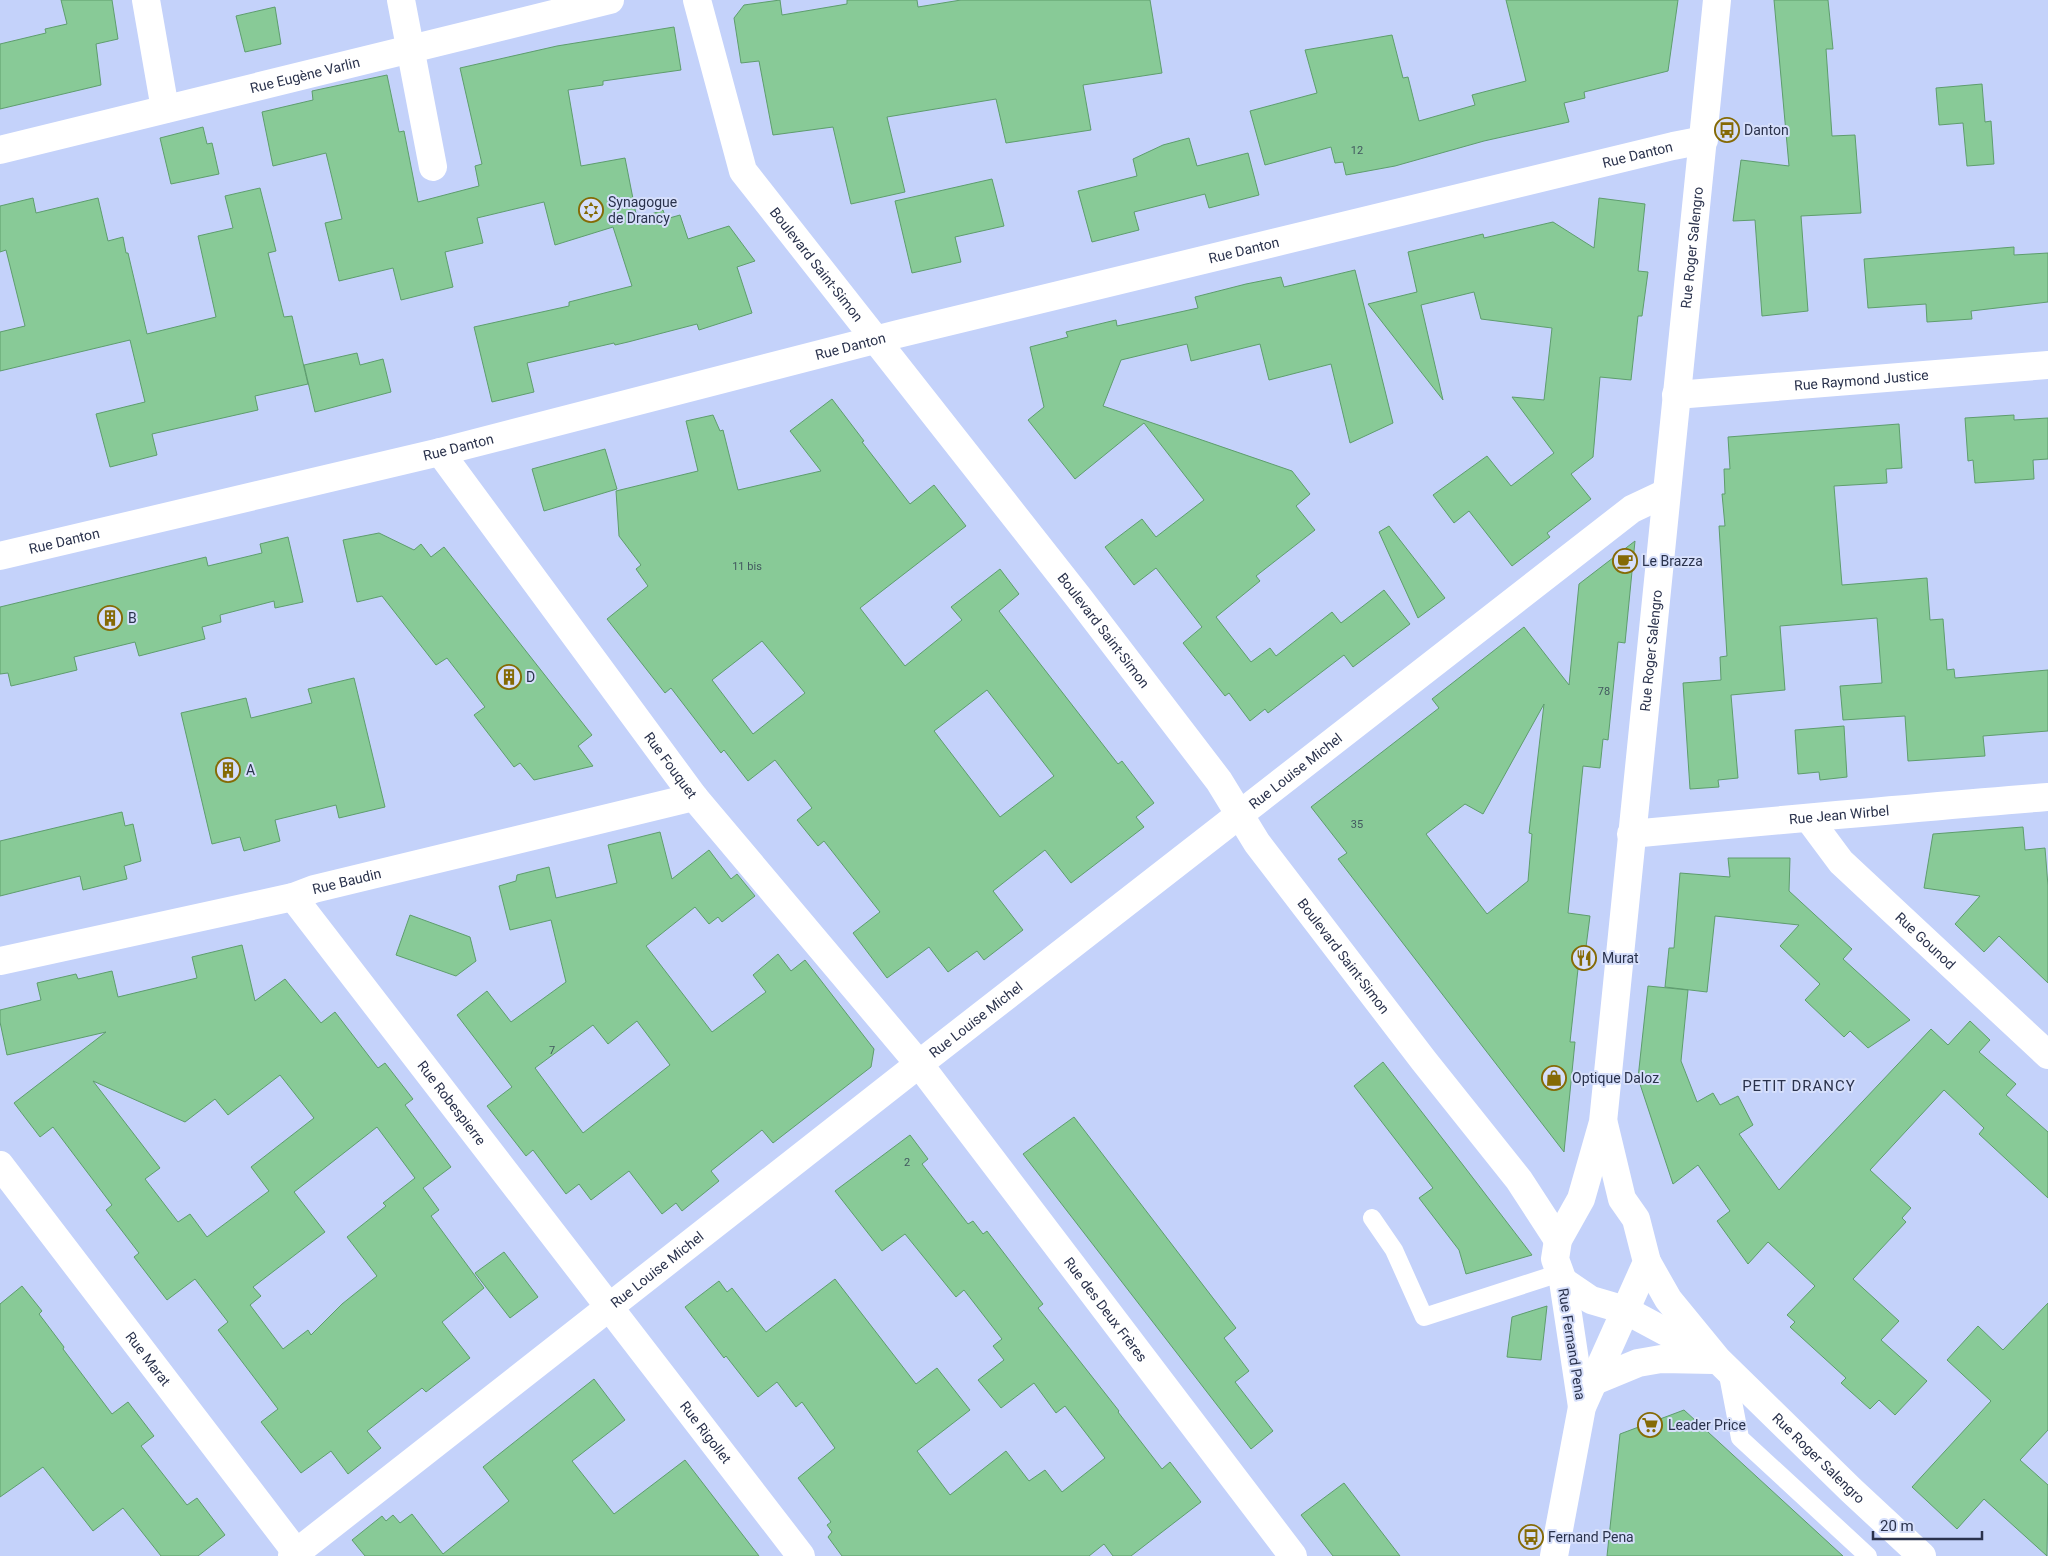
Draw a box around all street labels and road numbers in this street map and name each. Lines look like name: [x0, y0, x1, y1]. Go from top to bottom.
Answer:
street label: Rue Eugène Varlin: [248, 54, 361, 96]
street label: Rue Danton: [1601, 138, 1674, 171]
street label: Rue Roger Salengro: [1678, 186, 1706, 309]
street label: Boulevard Saint-Simon: [767, 204, 866, 325]
street label: Rue Danton: [1207, 234, 1281, 266]
street label: Rue Danton: [814, 330, 887, 363]
street label: Rue Raymond Justice: [1794, 367, 1929, 393]
street label: Rue Danton: [421, 431, 495, 464]
street label: Rue Danton: [27, 525, 101, 557]
street label: Boulevard Saint-Simon: [1054, 570, 1153, 691]
street label: Rue Roger Salengro: [1637, 589, 1665, 712]
street label: Rue Fouquet: [641, 729, 701, 802]
street label: Rue Louise Michel: [1246, 730, 1345, 812]
street label: Rue Jean Wirbel: [1788, 802, 1890, 827]
street label: Rue Baudin: [311, 865, 383, 897]
street label: Boulevard Saint-Simon: [1294, 895, 1393, 1017]
street label: Rue Gounod: [1892, 909, 1959, 973]
street label: Rue Louise Michel: [926, 979, 1026, 1061]
street label: Rue Robespierre: [414, 1058, 489, 1148]
street label: Rue Louise Michel: [607, 1228, 707, 1311]
street label: Rue des Deux Frères: [1061, 1254, 1150, 1365]
street label: Rue Fernand Pena: [1555, 1287, 1589, 1401]
street label: Rue Marat: [122, 1329, 174, 1389]
street label: Rue Rigollet: [677, 1398, 735, 1467]
street label: Rue Roger Salengro: [1769, 1410, 1868, 1507]

